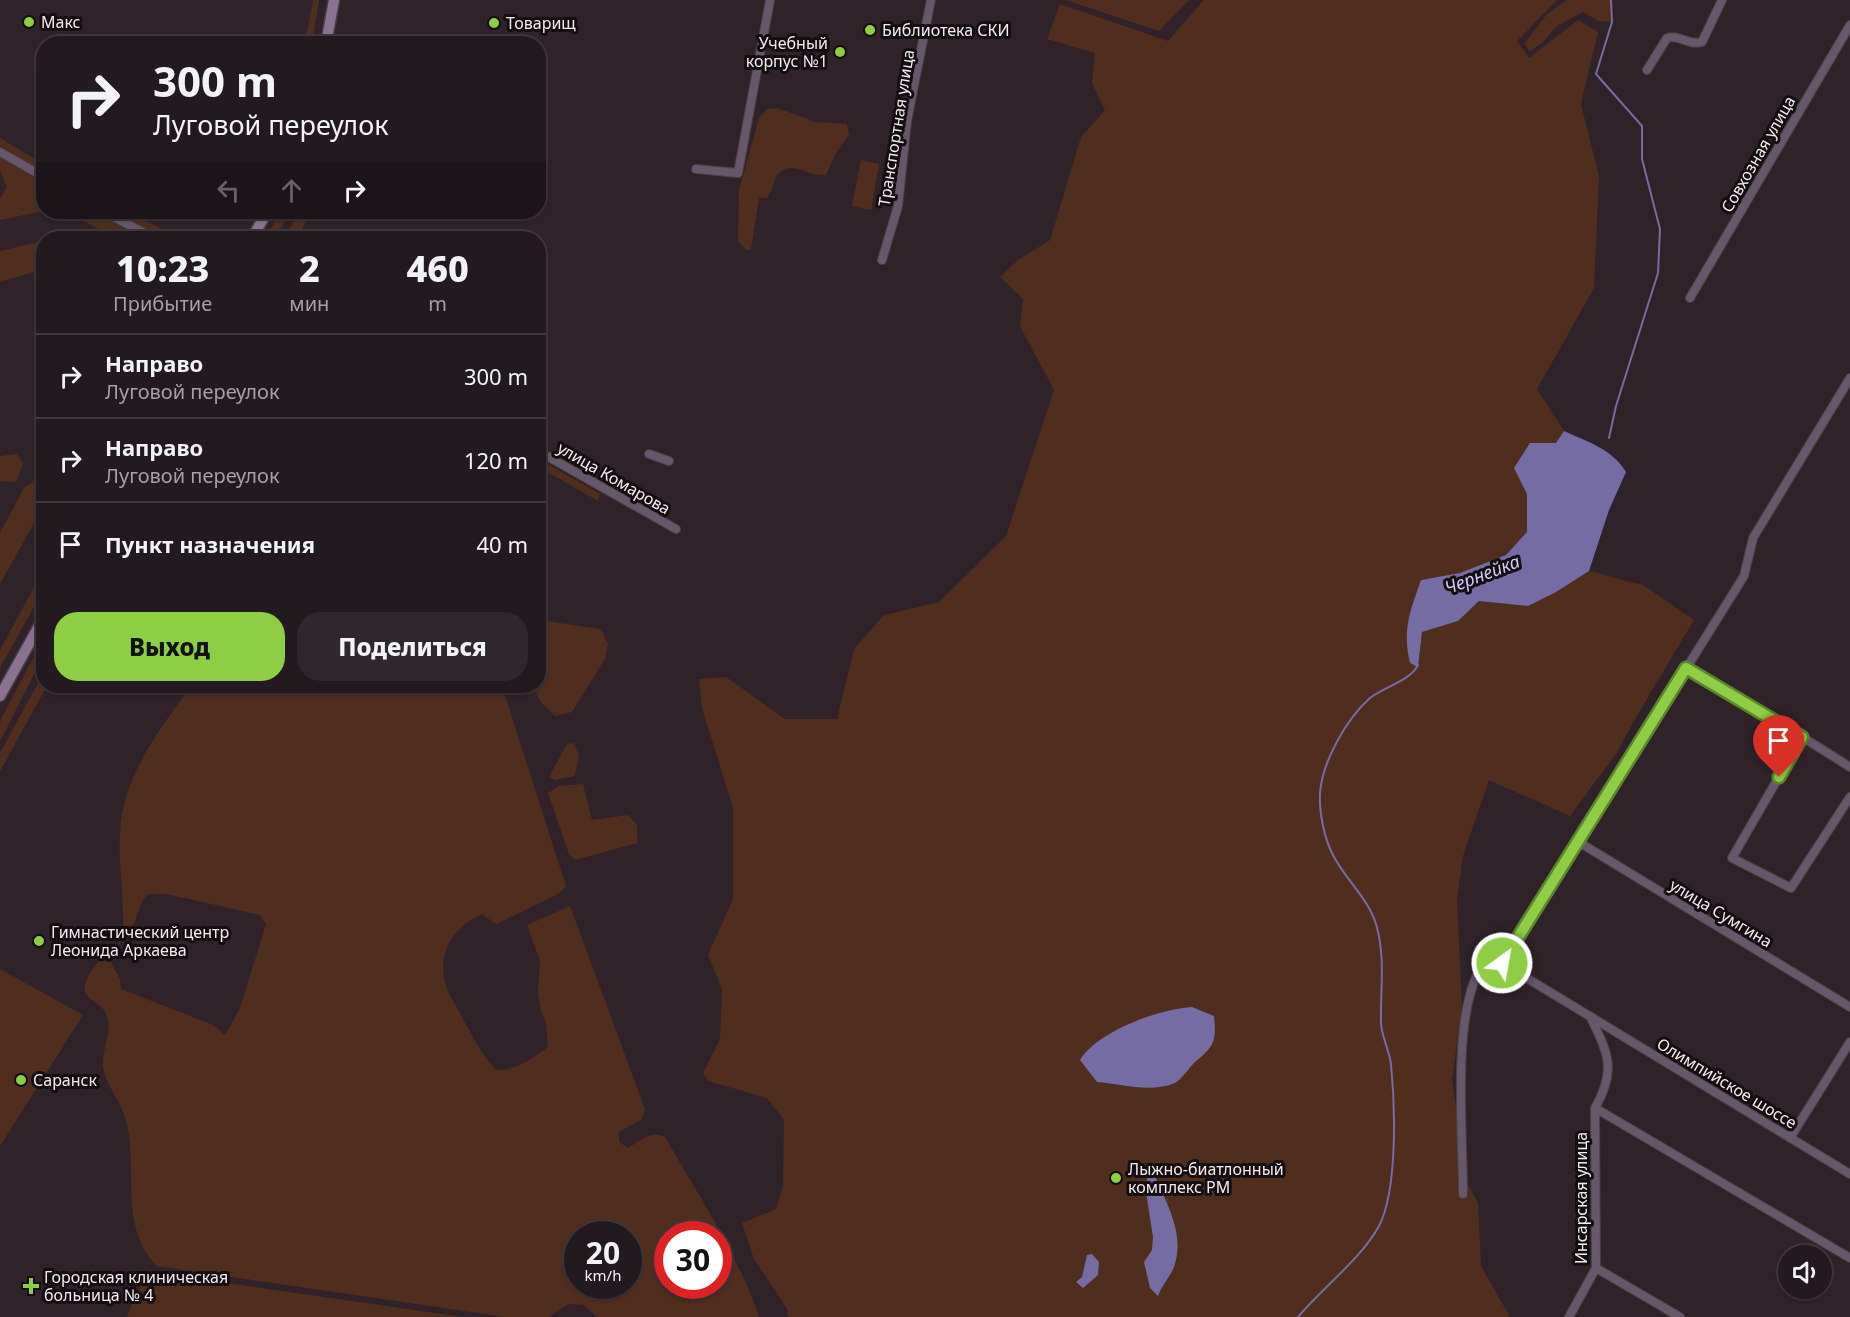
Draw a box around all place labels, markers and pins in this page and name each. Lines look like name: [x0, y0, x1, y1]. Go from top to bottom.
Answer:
place label: Макс: [41, 11, 81, 33]
place label: Товарищ: [506, 12, 576, 34]
marker: Макс: [22, 15, 36, 29]
marker: Товарищ: [487, 16, 501, 30]
place label: Библиотека СКИ: [882, 19, 1010, 41]
marker: Библиотека СКИ: [863, 23, 877, 37]
place label: Учебный корпус №1: [746, 32, 828, 72]
marker: Учебный корпус №1: [833, 45, 847, 59]
pin: [1753, 715, 1804, 777]
place label: Гимнастический центр Леонида Аркаева: [51, 921, 229, 961]
marker: Гимнастический центр Леонида Аркаева: [32, 934, 46, 948]
place label: Саранск: [33, 1069, 97, 1091]
marker: Саранск: [14, 1073, 28, 1087]
place label: Лыжно-биатлонный комплекс РМ: [1128, 1158, 1284, 1198]
marker: Лыжно-биатлонный комплекс РМ: [1109, 1171, 1123, 1185]
place label: Городская клиническая больница № 4: [44, 1266, 228, 1306]
marker: Городская клиническая больница № 4: [22, 1277, 40, 1295]

